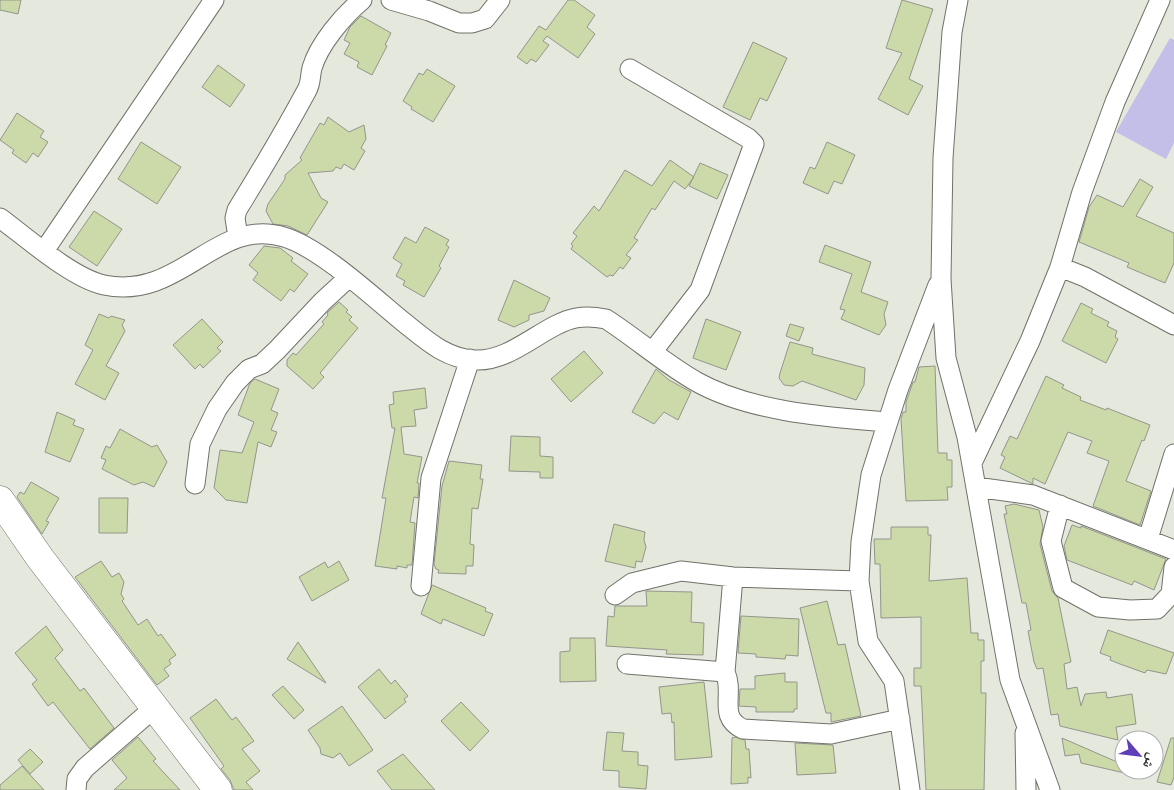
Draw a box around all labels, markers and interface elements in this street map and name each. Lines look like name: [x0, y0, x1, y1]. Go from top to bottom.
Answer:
north arrow: [1114, 730, 1164, 780]
text: ش: [1139, 750, 1162, 772]

